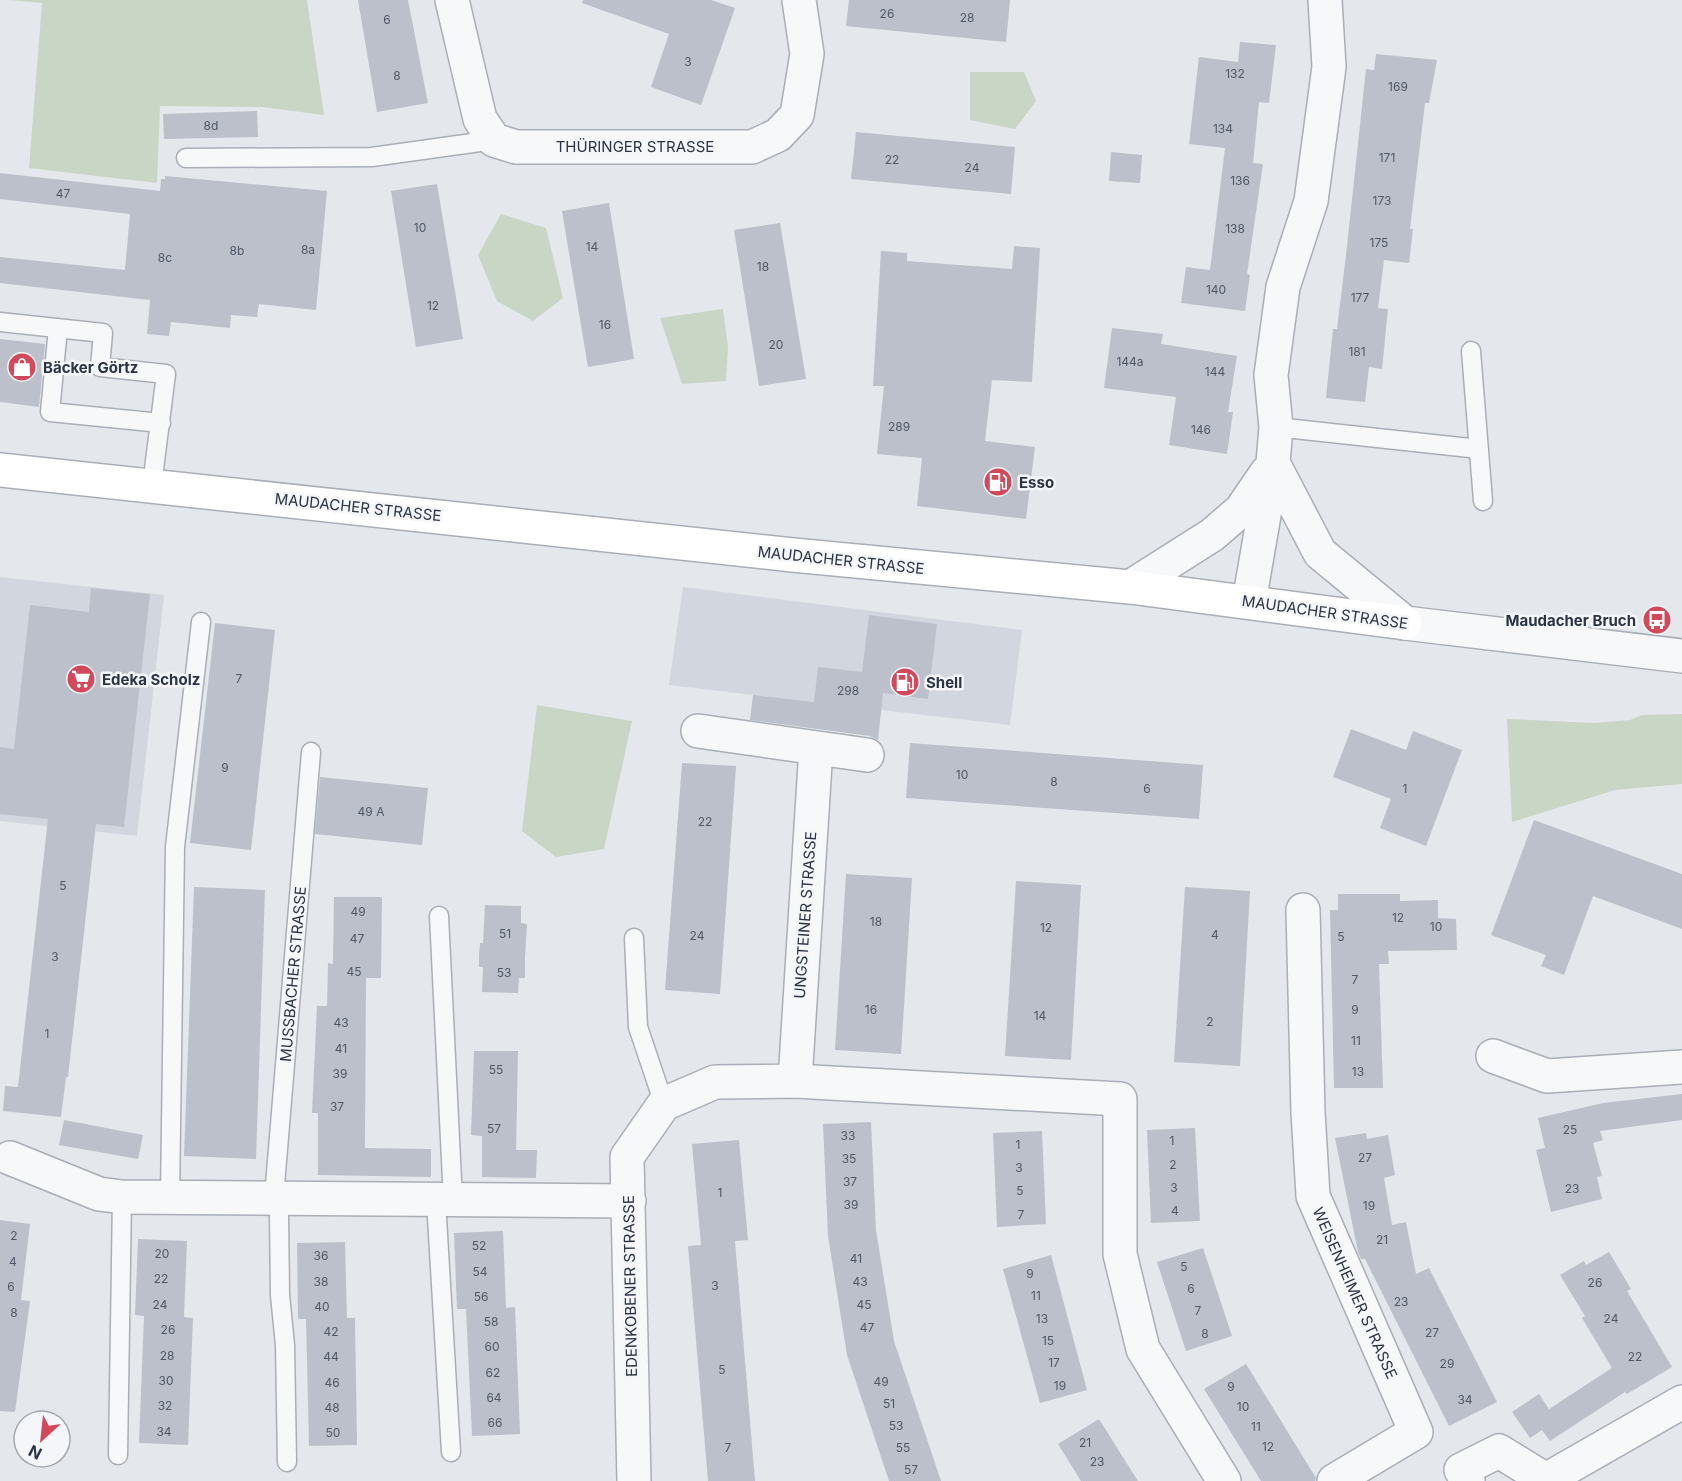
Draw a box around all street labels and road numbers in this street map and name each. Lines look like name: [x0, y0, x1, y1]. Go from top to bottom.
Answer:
street label: THÜRINGER STRASSE: [556, 137, 714, 156]
street label: MAUDACHER STRASSE: [274, 489, 442, 525]
street label: MAUDACHER STRASSE: [757, 542, 925, 578]
street label: MAUDACHER STRASSE: [1241, 591, 1409, 633]
street label: UNGSTEINER STRASSE: [790, 831, 820, 999]
street label: MUSSBACHER STRASSE: [276, 885, 310, 1063]
street label: EDENKOBENER STRASSE: [619, 1195, 641, 1377]
street label: WEISENHEIMER STRASSE: [1308, 1204, 1402, 1382]

